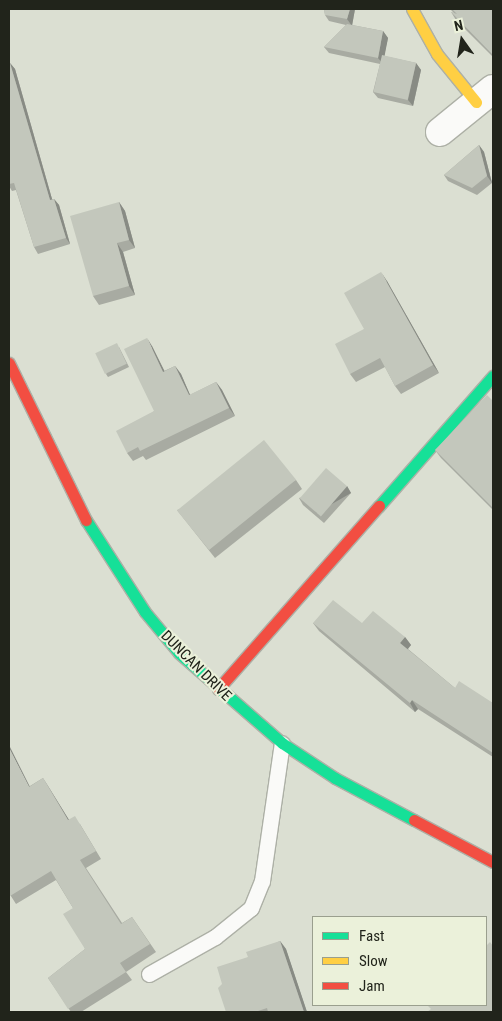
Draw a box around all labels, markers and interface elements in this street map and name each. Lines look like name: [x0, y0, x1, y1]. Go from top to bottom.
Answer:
north arrow: [437, 15, 487, 65]
text: N: [453, 17, 465, 34]
street label: DUNCAN DRIVE: [157, 627, 235, 705]
legend: [312, 916, 487, 1006]
text: Fast: [359, 927, 384, 945]
text: Slow: [359, 952, 388, 970]
text: Jam: [359, 977, 385, 995]

